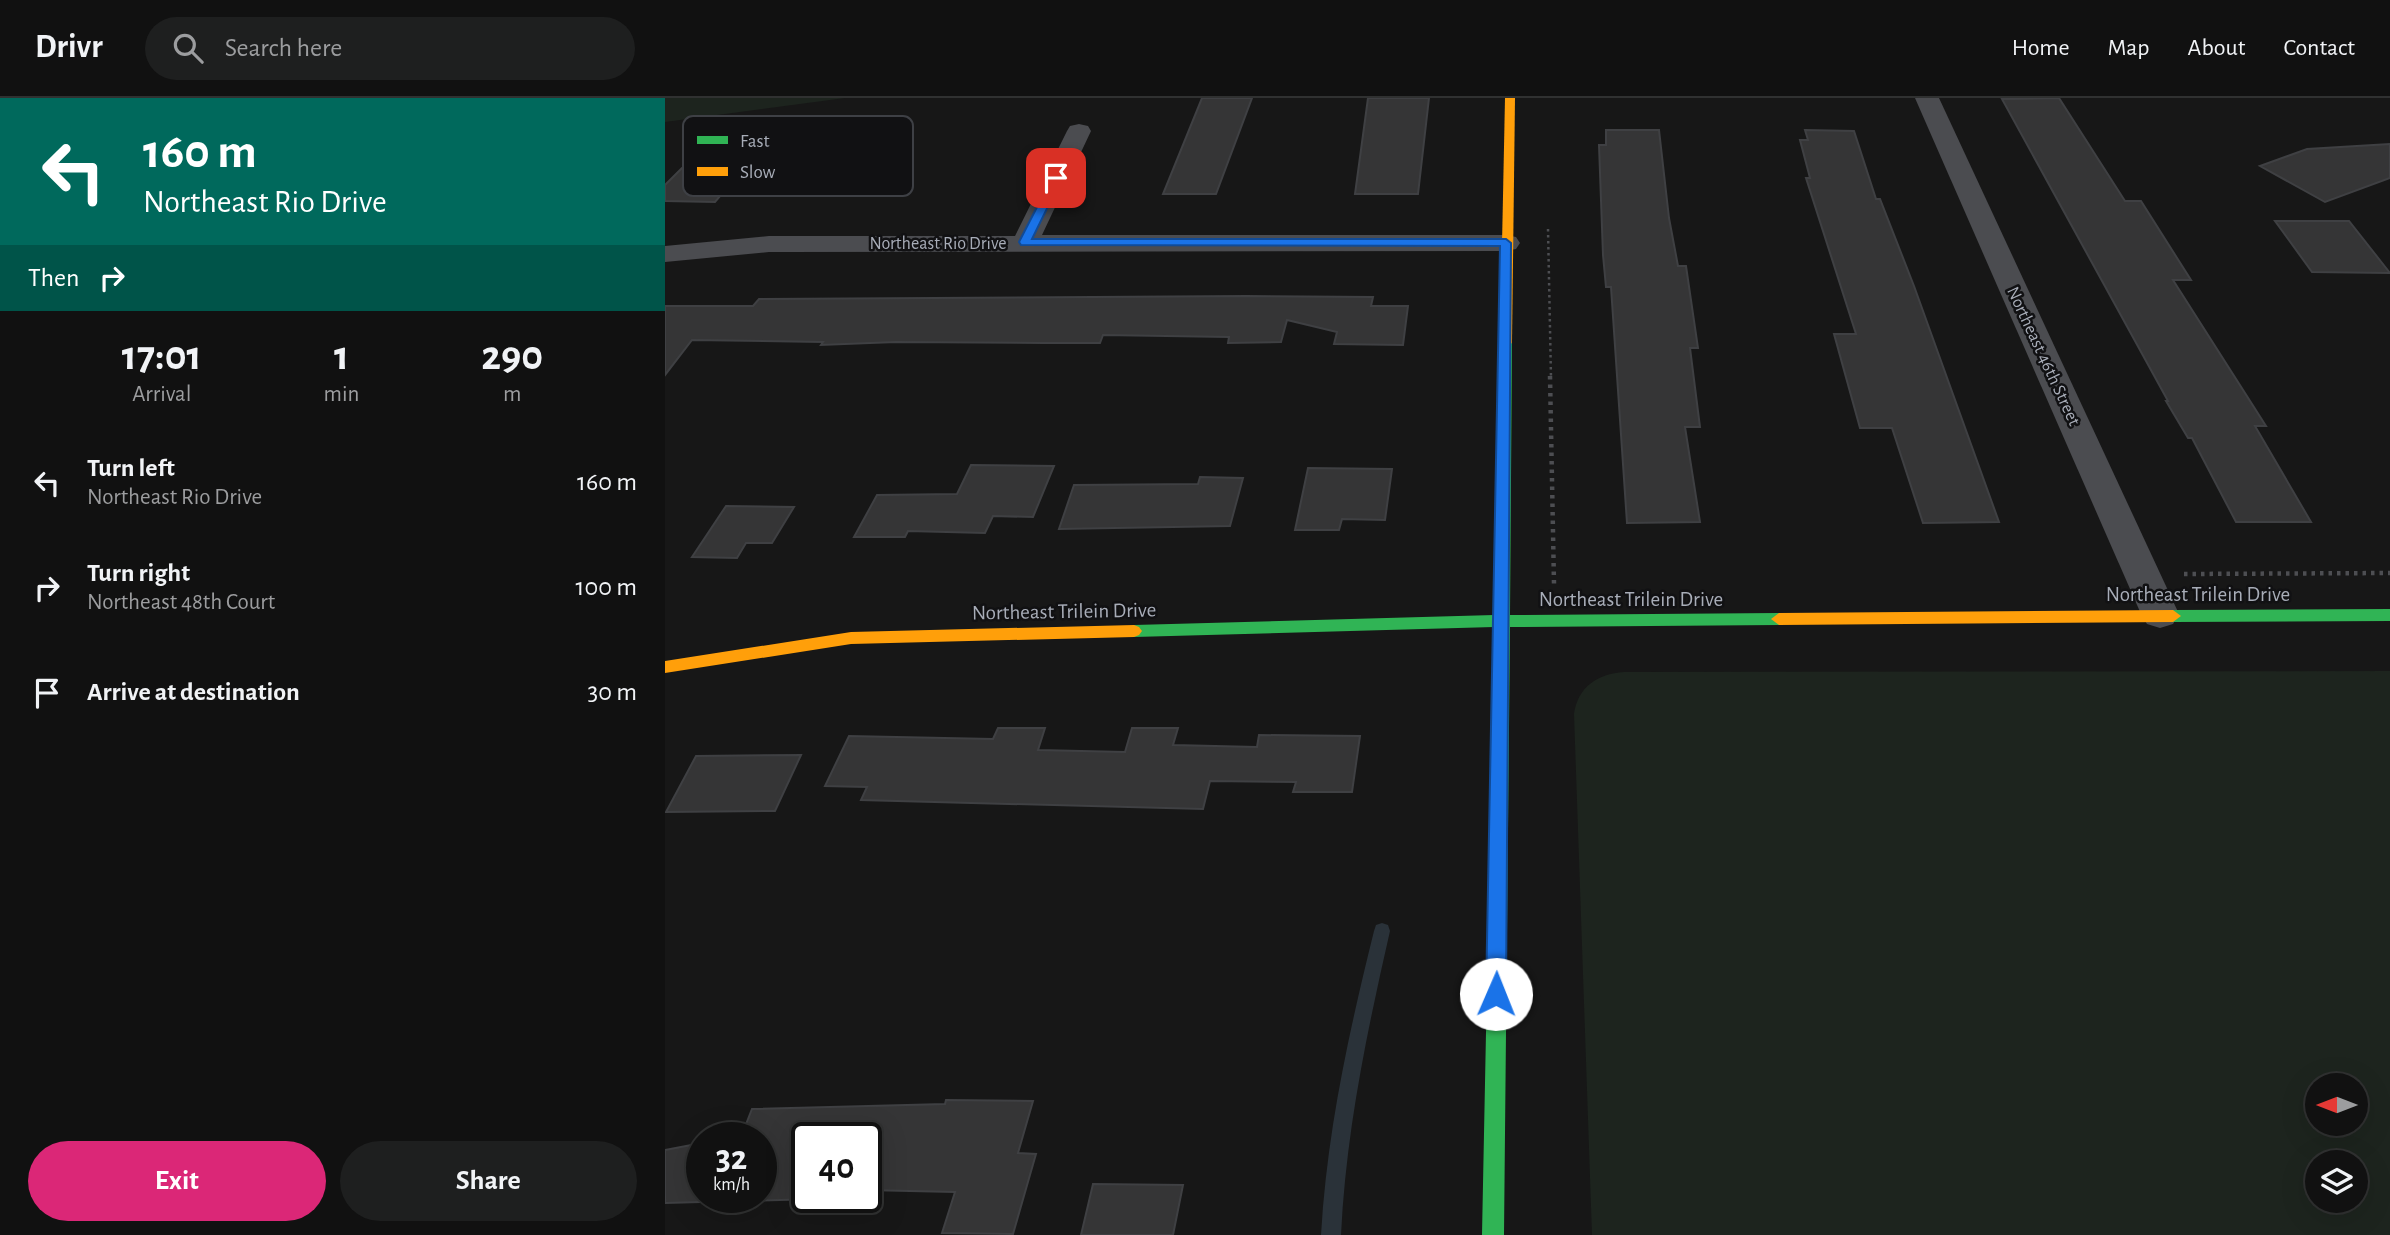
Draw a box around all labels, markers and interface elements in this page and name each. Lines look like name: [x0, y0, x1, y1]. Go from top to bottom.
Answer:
search box: [145, 17, 635, 80]
icon: search: [169, 29, 207, 67]
text: Drivr: [35, 31, 103, 64]
text: Search here: [225, 35, 342, 61]
text: Home: [2012, 36, 2070, 60]
text: Map: [2108, 36, 2150, 60]
text: About: [2188, 36, 2245, 60]
text: Contact: [2283, 36, 2355, 60]
legend: [683, 116, 913, 196]
icon: left: [28, 126, 119, 217]
text: 160 m: [143, 128, 257, 177]
text: Fast: [740, 132, 770, 151]
pin: [1026, 148, 1086, 208]
icon: arrive: [1037, 159, 1075, 197]
text: Slow: [740, 163, 776, 182]
text: Northeast Rio Drive: [143, 186, 387, 218]
street label: Northeast Rio Drive: [869, 235, 1007, 253]
icon: right: [93, 259, 131, 297]
text: Then: [28, 265, 79, 291]
street label: Northeast 46th Street: [2003, 284, 2083, 429]
text: 17:01: [122, 335, 202, 377]
text: 1: [334, 335, 349, 377]
text: 290: [481, 335, 543, 377]
text: Arrival: [132, 383, 191, 406]
text: min: [324, 383, 359, 406]
text: m: [503, 383, 521, 406]
text: Turn left: [87, 455, 175, 481]
icon: left: [28, 464, 66, 502]
text: 160 m: [577, 469, 637, 495]
text: Northeast Rio Drive: [87, 486, 262, 509]
text: Turn right: [87, 560, 190, 586]
icon: right: [28, 569, 66, 607]
text: 100 m: [576, 574, 637, 600]
street label: Northeast Trilein Drive: [2106, 584, 2290, 605]
street label: Northeast Trilein Drive: [1539, 589, 1723, 610]
text: Northeast 48th Court: [87, 591, 275, 614]
street label: Northeast Trilein Drive: [972, 599, 1156, 624]
icon: arrive: [28, 674, 66, 712]
text: Arrive at destination: [87, 679, 300, 705]
text: 30 m: [587, 679, 637, 705]
position arrow: [1459, 957, 1533, 1031]
north arrow: [2305, 1073, 2368, 1136]
map controls: [2305, 1073, 2368, 1213]
speed limit sign: 40: [791, 1122, 882, 1213]
button: Exit: [28, 1141, 326, 1221]
button: Share: [340, 1141, 637, 1221]
text: 32: [716, 1141, 747, 1176]
button: layers: [2305, 1150, 2368, 1213]
text: km/h: [713, 1176, 750, 1194]

